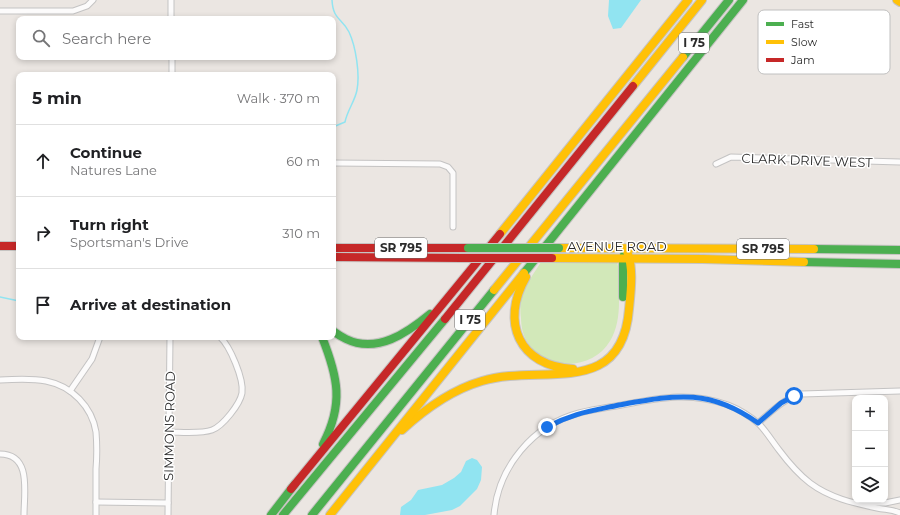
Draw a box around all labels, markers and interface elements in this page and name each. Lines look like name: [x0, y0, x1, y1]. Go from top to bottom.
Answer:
legend: [758, 10, 890, 74]
search box: [16, 16, 336, 60]
text: Fast: [791, 17, 815, 31]
icon: search: [30, 27, 52, 49]
text: Search here: [62, 29, 151, 48]
road number: I 75: [679, 33, 709, 53]
text: Slow: [791, 35, 817, 49]
text: Jam: [790, 53, 815, 67]
text: 5 min: [32, 88, 82, 108]
text: Walk · 370 m: [237, 90, 320, 106]
text: Continue: [70, 143, 142, 162]
icon: ahead: [32, 150, 54, 172]
street label: CLARK DRIVE WEST: [741, 150, 873, 170]
text: 60 m: [286, 153, 320, 169]
text: Natures Lane: [70, 162, 157, 178]
text: Turn right: [70, 215, 149, 234]
icon: right: [32, 222, 54, 244]
text: 310 m: [282, 225, 320, 241]
text: Sportsman's Drive: [70, 234, 189, 250]
road number: SR 795: [375, 238, 427, 258]
street label: AVENUE ROAD: [567, 238, 667, 254]
road number: SR 795: [737, 239, 789, 259]
icon: arrive: [32, 294, 54, 316]
text: Arrive at destination: [70, 295, 231, 314]
road number: I 75: [455, 310, 485, 330]
street label: SIMMONS ROAD: [160, 371, 178, 481]
route start: [785, 387, 803, 405]
map controls: [852, 395, 888, 503]
button: +: [852, 395, 888, 431]
route end: [538, 418, 556, 436]
button: −: [852, 431, 888, 467]
button: layers: [852, 467, 888, 503]

